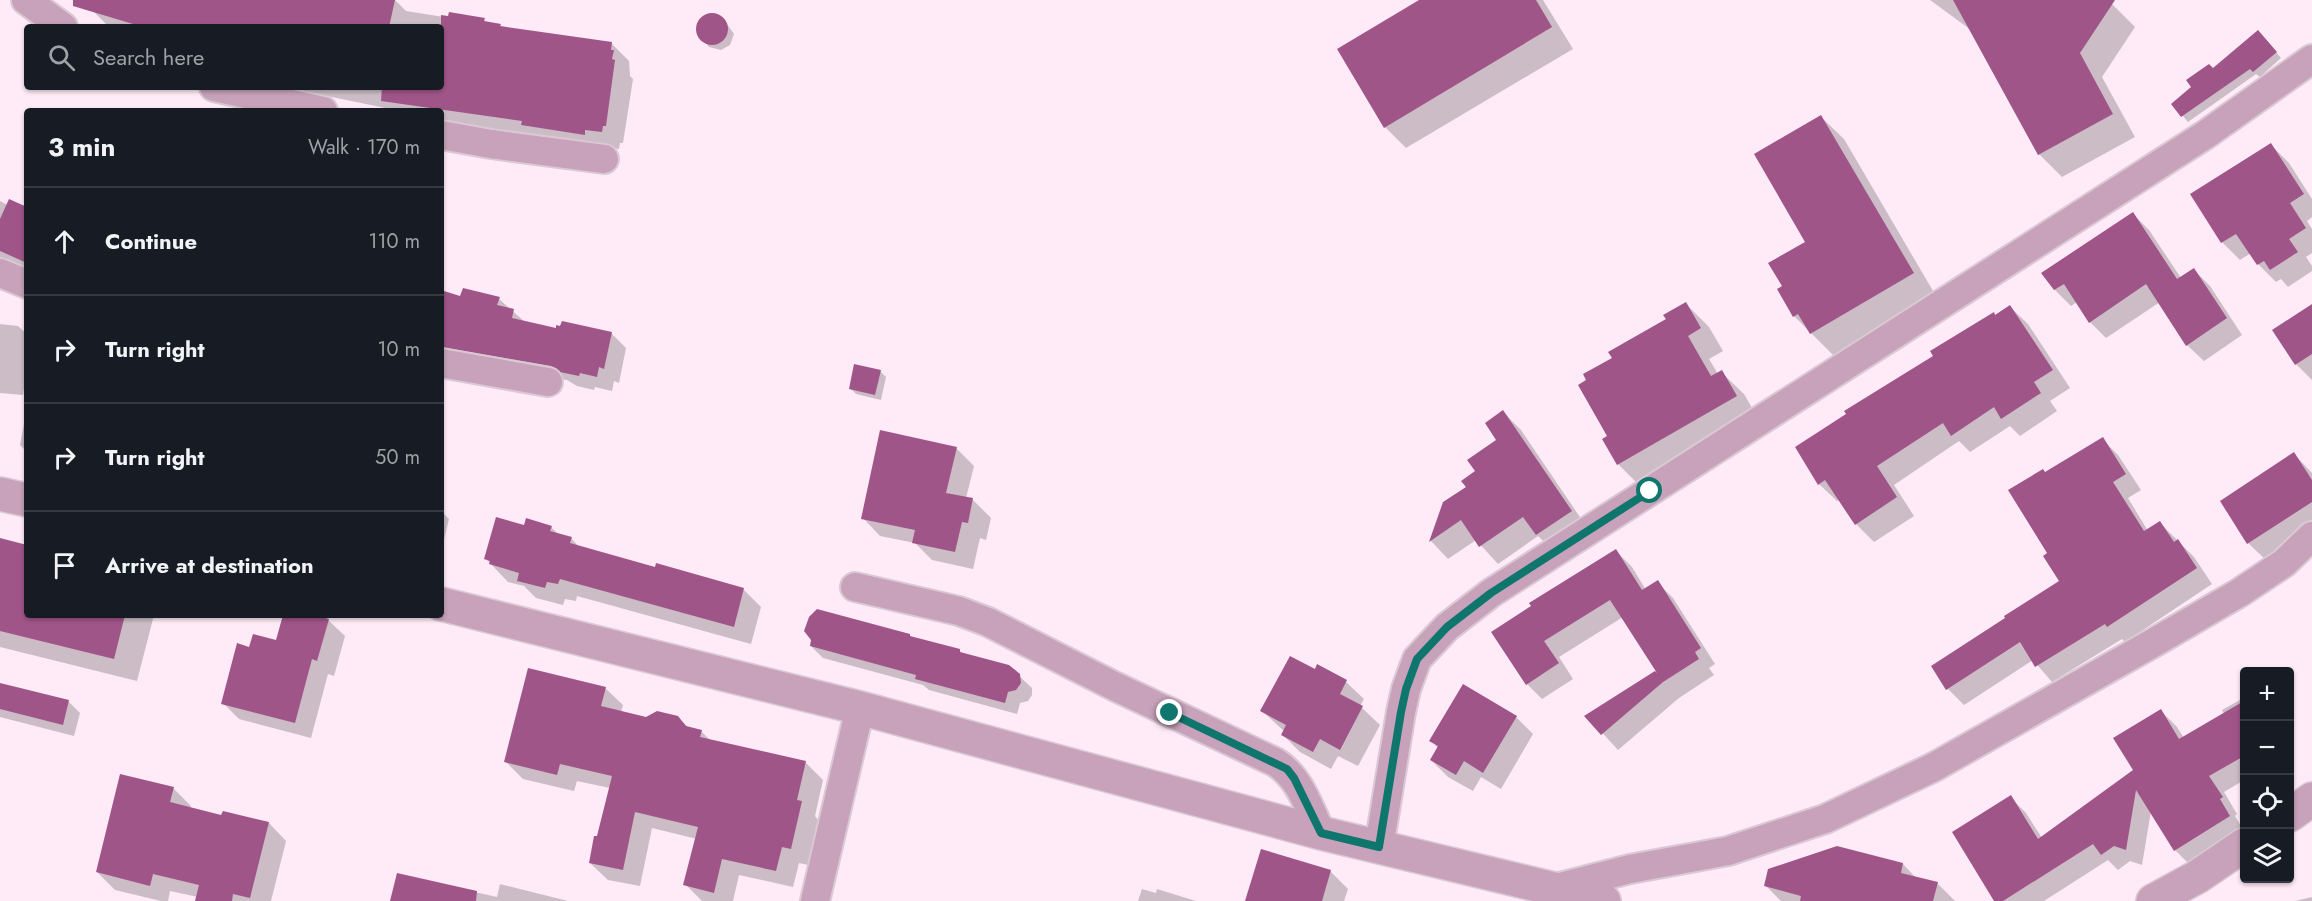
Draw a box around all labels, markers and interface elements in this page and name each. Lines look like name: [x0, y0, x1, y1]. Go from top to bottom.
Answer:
search box: [24, 24, 444, 90]
icon: search: [45, 41, 78, 74]
text: Search here: [93, 41, 204, 73]
text: 3 min: [48, 128, 115, 166]
text: Walk · 170 m: [308, 133, 420, 162]
icon: ahead: [48, 225, 81, 258]
text: Continue: [105, 225, 197, 257]
text: 110 m: [368, 227, 420, 256]
icon: right: [48, 333, 81, 366]
text: Turn right: [105, 333, 205, 365]
text: 10 m: [377, 335, 420, 364]
icon: right: [48, 441, 81, 474]
text: Turn right: [105, 441, 205, 473]
text: 50 m: [375, 443, 420, 472]
route start: [1636, 477, 1662, 503]
icon: arrive: [48, 549, 81, 582]
text: Arrive at destination: [105, 549, 314, 581]
map controls: [2240, 667, 2294, 883]
button: +: [2240, 667, 2294, 721]
route end: [1156, 699, 1182, 725]
button: −: [2240, 721, 2294, 775]
button: locate: [2240, 775, 2294, 829]
button: layers: [2240, 829, 2294, 883]

